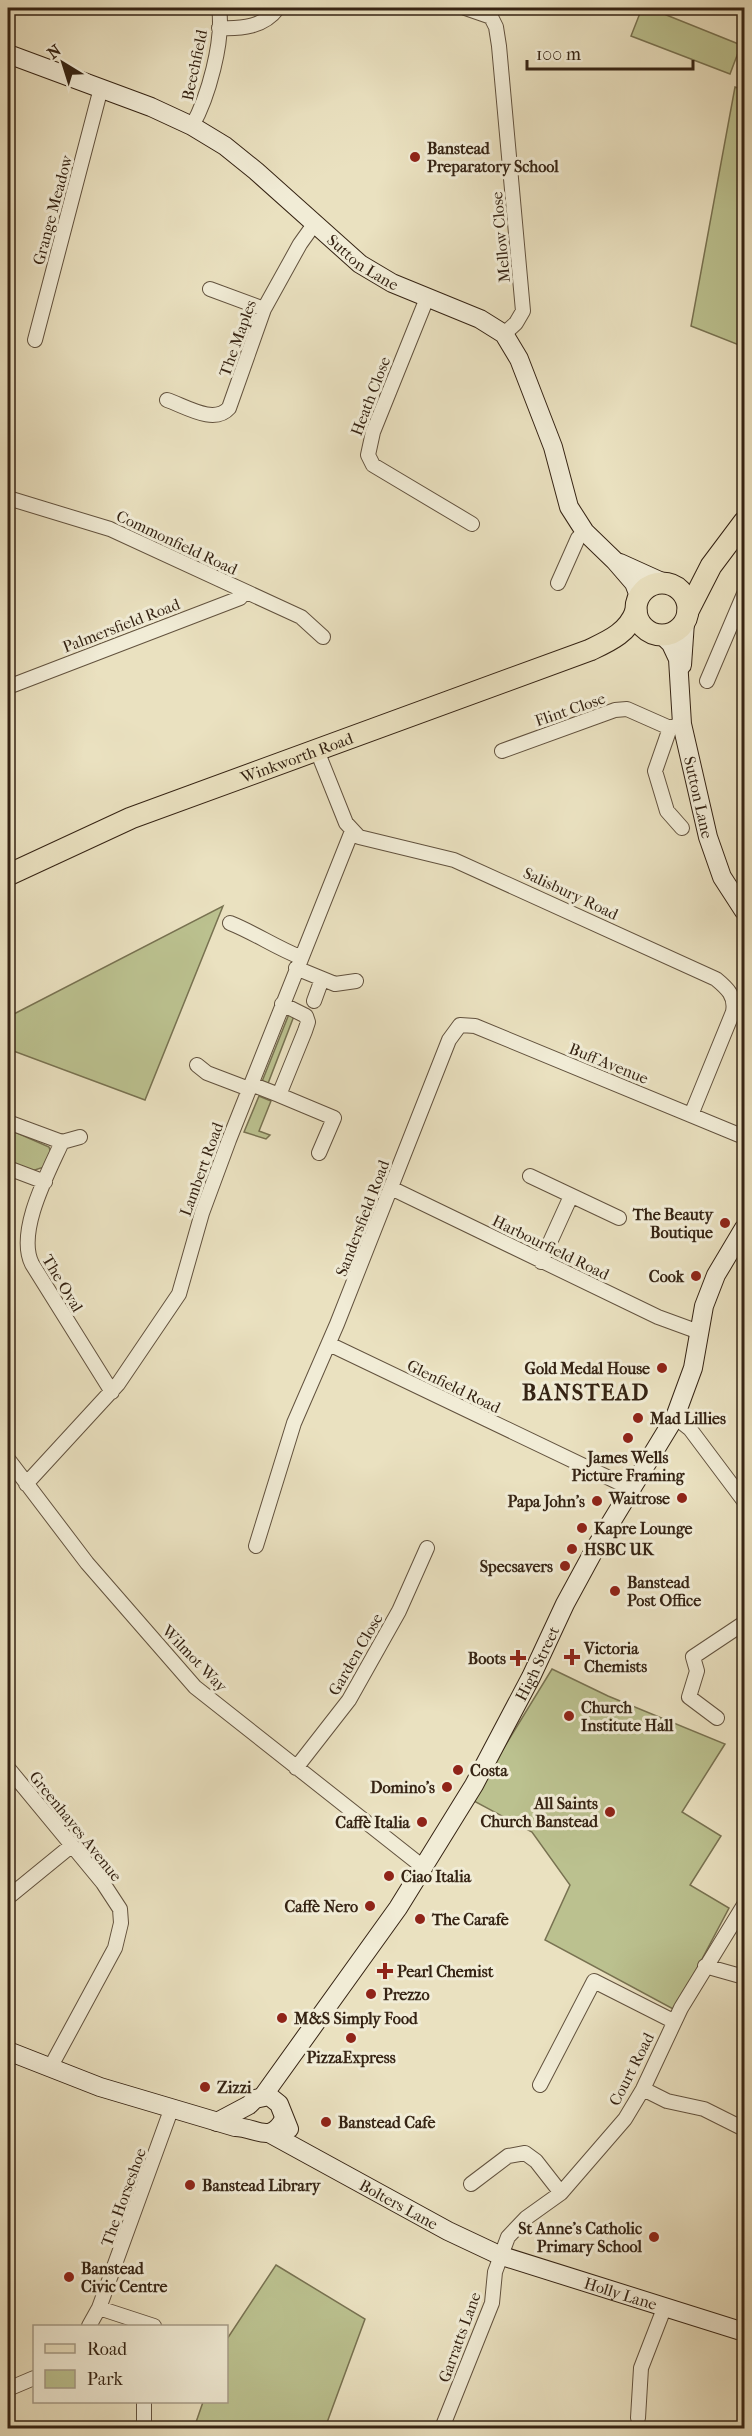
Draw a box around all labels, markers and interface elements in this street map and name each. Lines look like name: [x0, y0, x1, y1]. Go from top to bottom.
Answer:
street label: Beechfield: [178, 28, 211, 102]
north arrow: [33, 33, 93, 93]
scale bar: [527, 33, 694, 71]
text: N: [43, 40, 65, 63]
text: 100 m: [536, 44, 581, 65]
place label: Banstead Preparatory School: [427, 139, 559, 177]
marker: Banstead Preparatory School: [408, 150, 422, 164]
street label: Grange Meadow: [29, 152, 77, 267]
street label: Mellow Close: [487, 191, 514, 283]
street label: Sutton Lane: [323, 230, 401, 295]
street label: The Maples: [215, 297, 260, 379]
street label: Heath Close: [347, 354, 394, 438]
street label: Commonfield Road: [113, 506, 241, 579]
street label: Palmersfield Road: [60, 594, 183, 657]
street label: Flint Close: [532, 689, 608, 730]
street label: Winkworth Road: [237, 729, 356, 787]
street label: Sutton Lane: [680, 755, 717, 840]
street label: Salisbury Road: [520, 863, 621, 924]
street label: Buff Avenue: [566, 1039, 651, 1088]
street label: Lambert Road: [176, 1119, 227, 1219]
street label: Sandersfield Road: [332, 1157, 393, 1279]
place label: The Beauty Boutique: [632, 1205, 714, 1243]
street label: Harbourfield Road: [489, 1211, 613, 1284]
marker: The Beauty Boutique: [718, 1216, 732, 1230]
street label: The Oval: [38, 1251, 87, 1316]
place label: Cook: [649, 1267, 685, 1286]
marker: Cook: [689, 1269, 703, 1283]
street label: Glenfield Road: [404, 1356, 504, 1417]
place label: Gold Medal House: [525, 1359, 650, 1378]
marker: Gold Medal House: [655, 1361, 669, 1375]
district label: BANSTEAD: [522, 1380, 650, 1406]
place label: Mad Lillies: [649, 1409, 726, 1428]
marker: Mad Lillies: [631, 1411, 645, 1425]
marker: James Wells Picture Framing: [621, 1431, 635, 1445]
place label: James Wells Picture Framing: [572, 1448, 685, 1486]
place label: Waitrose: [608, 1489, 670, 1508]
marker: Waitrose: [675, 1491, 689, 1505]
place label: Papa John's: [508, 1492, 585, 1512]
marker: Papa John's: [590, 1494, 604, 1508]
place label: Kapre Lounge: [594, 1519, 692, 1539]
marker: Kapre Lounge: [575, 1521, 589, 1535]
place label: HSBC UK: [584, 1540, 655, 1559]
marker: HSBC UK: [565, 1542, 579, 1556]
place label: Specsavers: [480, 1557, 553, 1577]
marker: Specsavers: [558, 1559, 572, 1573]
place label: Banstead Post Office: [627, 1573, 701, 1610]
marker: Banstead Post Office: [608, 1584, 622, 1598]
street label: Garden Close: [324, 1610, 387, 1699]
street label: Wilmot Way: [157, 1620, 231, 1696]
street label: High Street: [511, 1623, 563, 1704]
place label: Victoria Chemists: [583, 1639, 647, 1676]
place label: Boots: [468, 1649, 506, 1668]
marker: Victoria Chemists: [565, 1650, 579, 1664]
marker: Boots: [511, 1651, 525, 1665]
place label: Church Institute Hall: [581, 1698, 674, 1735]
marker: Church Institute Hall: [562, 1709, 576, 1723]
place label: Costa: [470, 1761, 509, 1780]
marker: Costa: [451, 1763, 465, 1777]
street label: Greenhayes Avenue: [25, 1767, 126, 1885]
place label: Domino's: [370, 1778, 435, 1797]
marker: Domino's: [440, 1780, 454, 1794]
place label: All Saints Church Banstead: [481, 1794, 599, 1831]
marker: All Saints Church Banstead: [603, 1805, 617, 1819]
place label: Caffè Italia: [335, 1813, 411, 1832]
marker: Caffè Italia: [415, 1815, 429, 1829]
place label: Ciao Italia: [401, 1867, 472, 1886]
marker: Ciao Italia: [382, 1869, 396, 1883]
place label: Caffè Nero: [284, 1897, 358, 1916]
marker: Caffè Nero: [363, 1899, 377, 1913]
place label: The Carafe: [431, 1910, 509, 1929]
marker: The Carafe: [413, 1912, 427, 1926]
place label: Pearl Chemist: [397, 1962, 494, 1981]
marker: Pearl Chemist: [378, 1964, 392, 1978]
place label: Prezzo: [383, 1985, 430, 2004]
marker: Prezzo: [364, 1987, 378, 2001]
place label: M&S Simply Food: [293, 2009, 419, 2029]
marker: M&S Simply Food: [275, 2011, 289, 2025]
street label: Court Road: [605, 2029, 658, 2109]
marker: PizzaExpress: [344, 2031, 358, 2045]
place label: PizzaExpress: [306, 2048, 396, 2068]
place label: Zizzi: [217, 2078, 252, 2097]
marker: Zizzi: [198, 2080, 212, 2094]
place label: Banstead Cafe: [338, 2113, 435, 2132]
marker: Banstead Cafe: [319, 2115, 333, 2129]
street label: The Horseshoe: [97, 2145, 150, 2249]
street label: Bolters Lane: [356, 2175, 441, 2234]
place label: Banstead Library: [202, 2176, 322, 2196]
marker: Banstead Library: [183, 2178, 197, 2192]
place label: St Anne's Catholic Primary School: [518, 2219, 643, 2257]
marker: St Anne's Catholic Primary School: [647, 2230, 661, 2244]
place label: Banstead Civic Centre: [81, 2259, 168, 2296]
marker: Banstead Civic Centre: [62, 2270, 76, 2284]
street label: Holly Lane: [582, 2273, 659, 2314]
street label: Garratts Lane: [434, 2289, 485, 2385]
legend: [33, 2325, 228, 2403]
text: Road: [87, 2339, 127, 2360]
text: Park: [87, 2369, 124, 2390]

